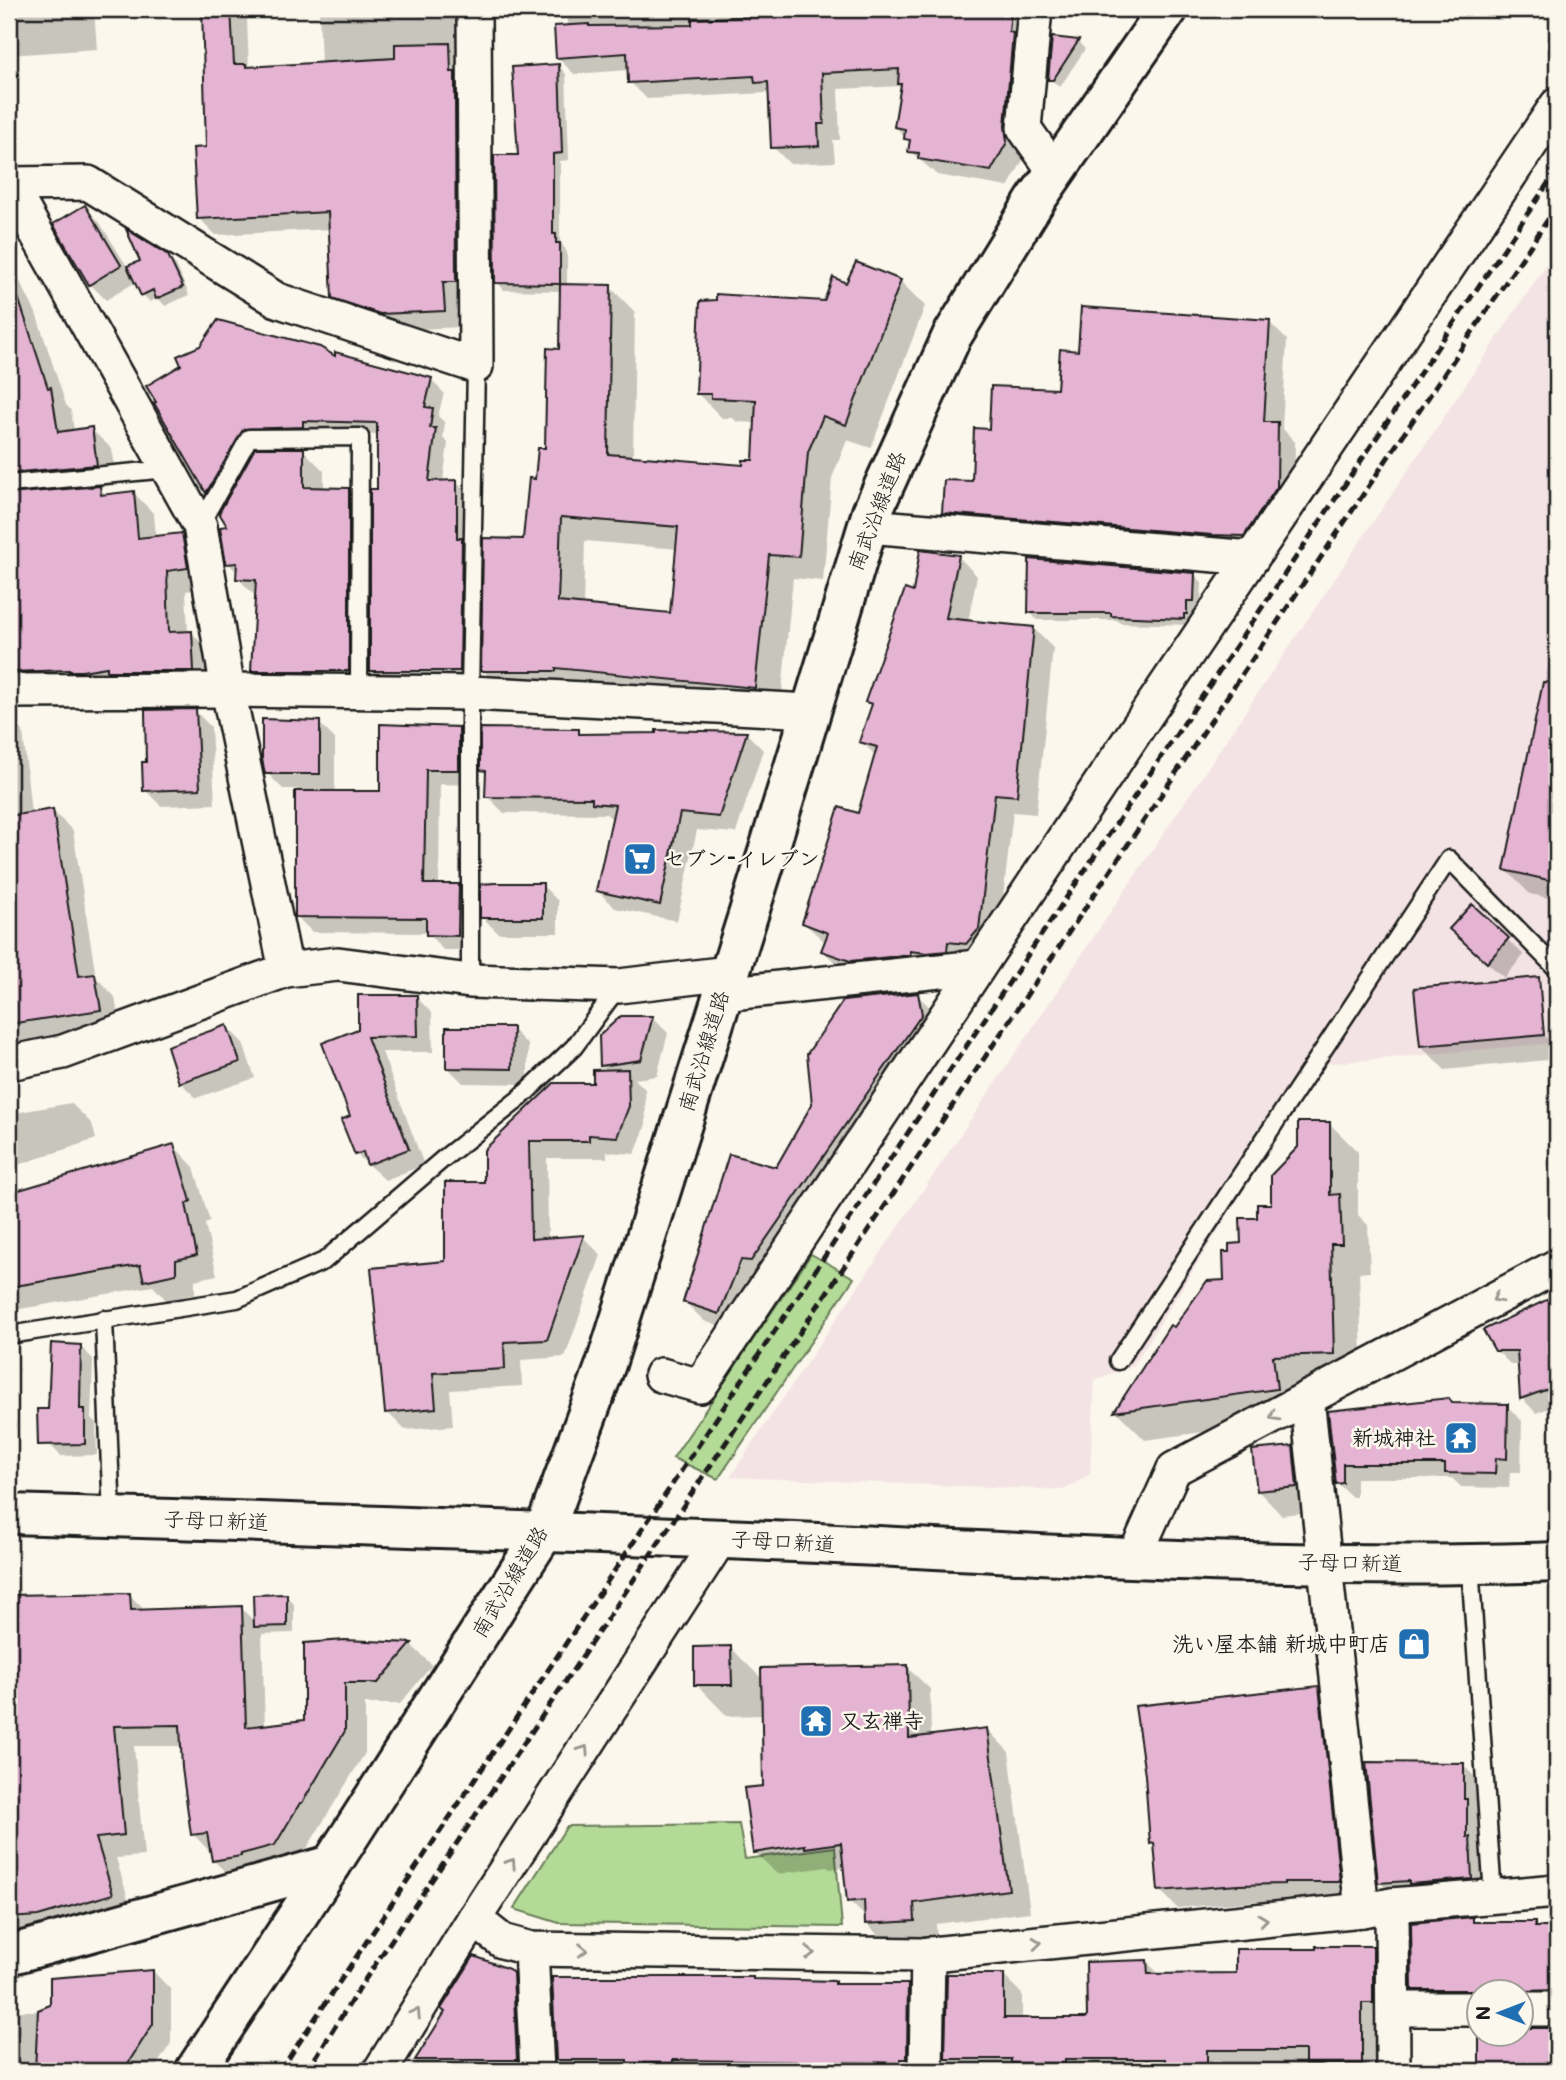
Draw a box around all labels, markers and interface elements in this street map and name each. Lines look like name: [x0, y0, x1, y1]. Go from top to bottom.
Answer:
street label: 南武沿線道路: [840, 447, 911, 574]
supermarket icon: セブン-イレブン: [621, 840, 659, 878]
place label: セブン-イレブン: [664, 844, 820, 871]
street label: 南武沿線道路: [671, 986, 734, 1115]
one-way arrow: [1492, 1290, 1504, 1303]
one-way arrow: [1269, 1407, 1281, 1421]
temple icon: 新城神社: [1442, 1419, 1480, 1457]
place label: 新城神社: [1352, 1423, 1436, 1450]
street label: 子母口新道: [163, 1504, 269, 1535]
street label: 南武沿線道路: [465, 1520, 553, 1642]
street label: 子母口新道: [730, 1524, 836, 1557]
street label: 子母口新道: [1297, 1547, 1403, 1576]
shop icon: 洗い屋本舗 新城中町店: [1395, 1625, 1433, 1663]
place label: 洗い屋本舗 新城中町店: [1172, 1629, 1390, 1656]
temple icon: 又玄禅寺: [797, 1702, 835, 1740]
place label: 又玄禅寺: [840, 1706, 924, 1733]
one-way arrow: [575, 1744, 588, 1757]
one-way arrow: [502, 1858, 515, 1871]
one-way arrow: [1258, 1913, 1269, 1928]
one-way arrow: [1032, 1936, 1043, 1951]
one-way arrow: [578, 1942, 589, 1958]
one-way arrow: [805, 1945, 816, 1961]
north arrow: [1464, 1979, 1534, 2048]
text: N: [1470, 2006, 1495, 2020]
one-way arrow: [407, 2008, 420, 2021]

